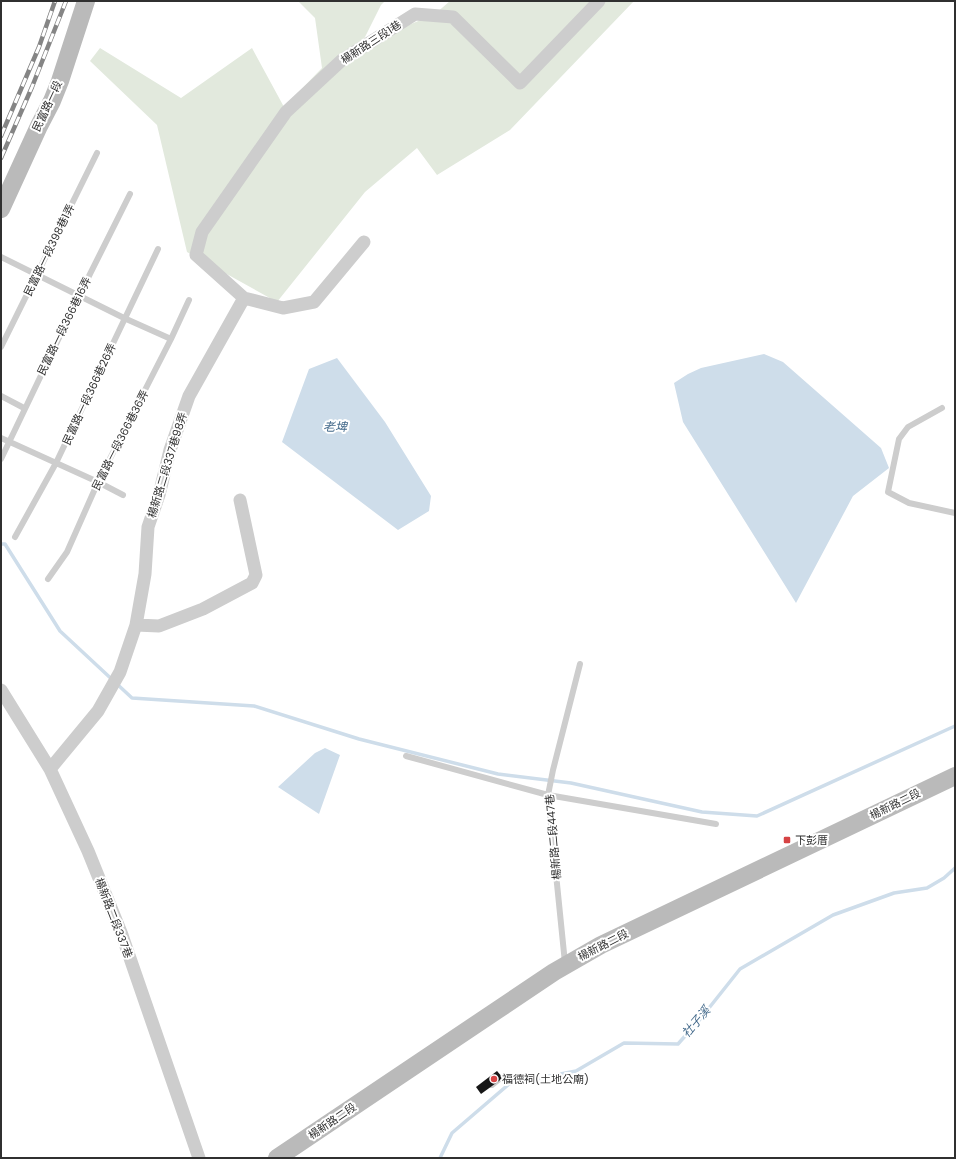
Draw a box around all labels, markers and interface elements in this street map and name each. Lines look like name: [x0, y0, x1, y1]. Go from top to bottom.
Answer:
street label: 楊新路三段1巷: [337, 16, 405, 68]
street label: 民富路一段: [28, 78, 66, 134]
street label: 民富路一段398巷1弄: [20, 201, 78, 299]
street label: 民富路一段366巷16弄: [33, 274, 95, 378]
street label: 民富路一段366巷26弄: [58, 340, 120, 448]
street label: 民富路一段366巷36弄: [88, 387, 152, 493]
street label: 楊新路二段337巷98弄: [143, 410, 191, 520]
water label: 老埤: [323, 418, 349, 435]
street label: 楊新路二段: [867, 785, 923, 823]
street label: 楊新路二段447巷: [541, 794, 565, 880]
place label: 下彭厝: [795, 832, 828, 848]
marker: 下彭厝: [782, 835, 792, 845]
street label: 楊新路二段337巷: [91, 875, 137, 961]
street label: 楊新路二段: [575, 925, 631, 965]
water label: 社子溪: [678, 1001, 715, 1041]
place label: 福德祠(土地公廟): [502, 1071, 589, 1087]
marker: 福德祠(土地公廟): [489, 1074, 499, 1084]
street label: 楊新路二段: [305, 1099, 359, 1143]

